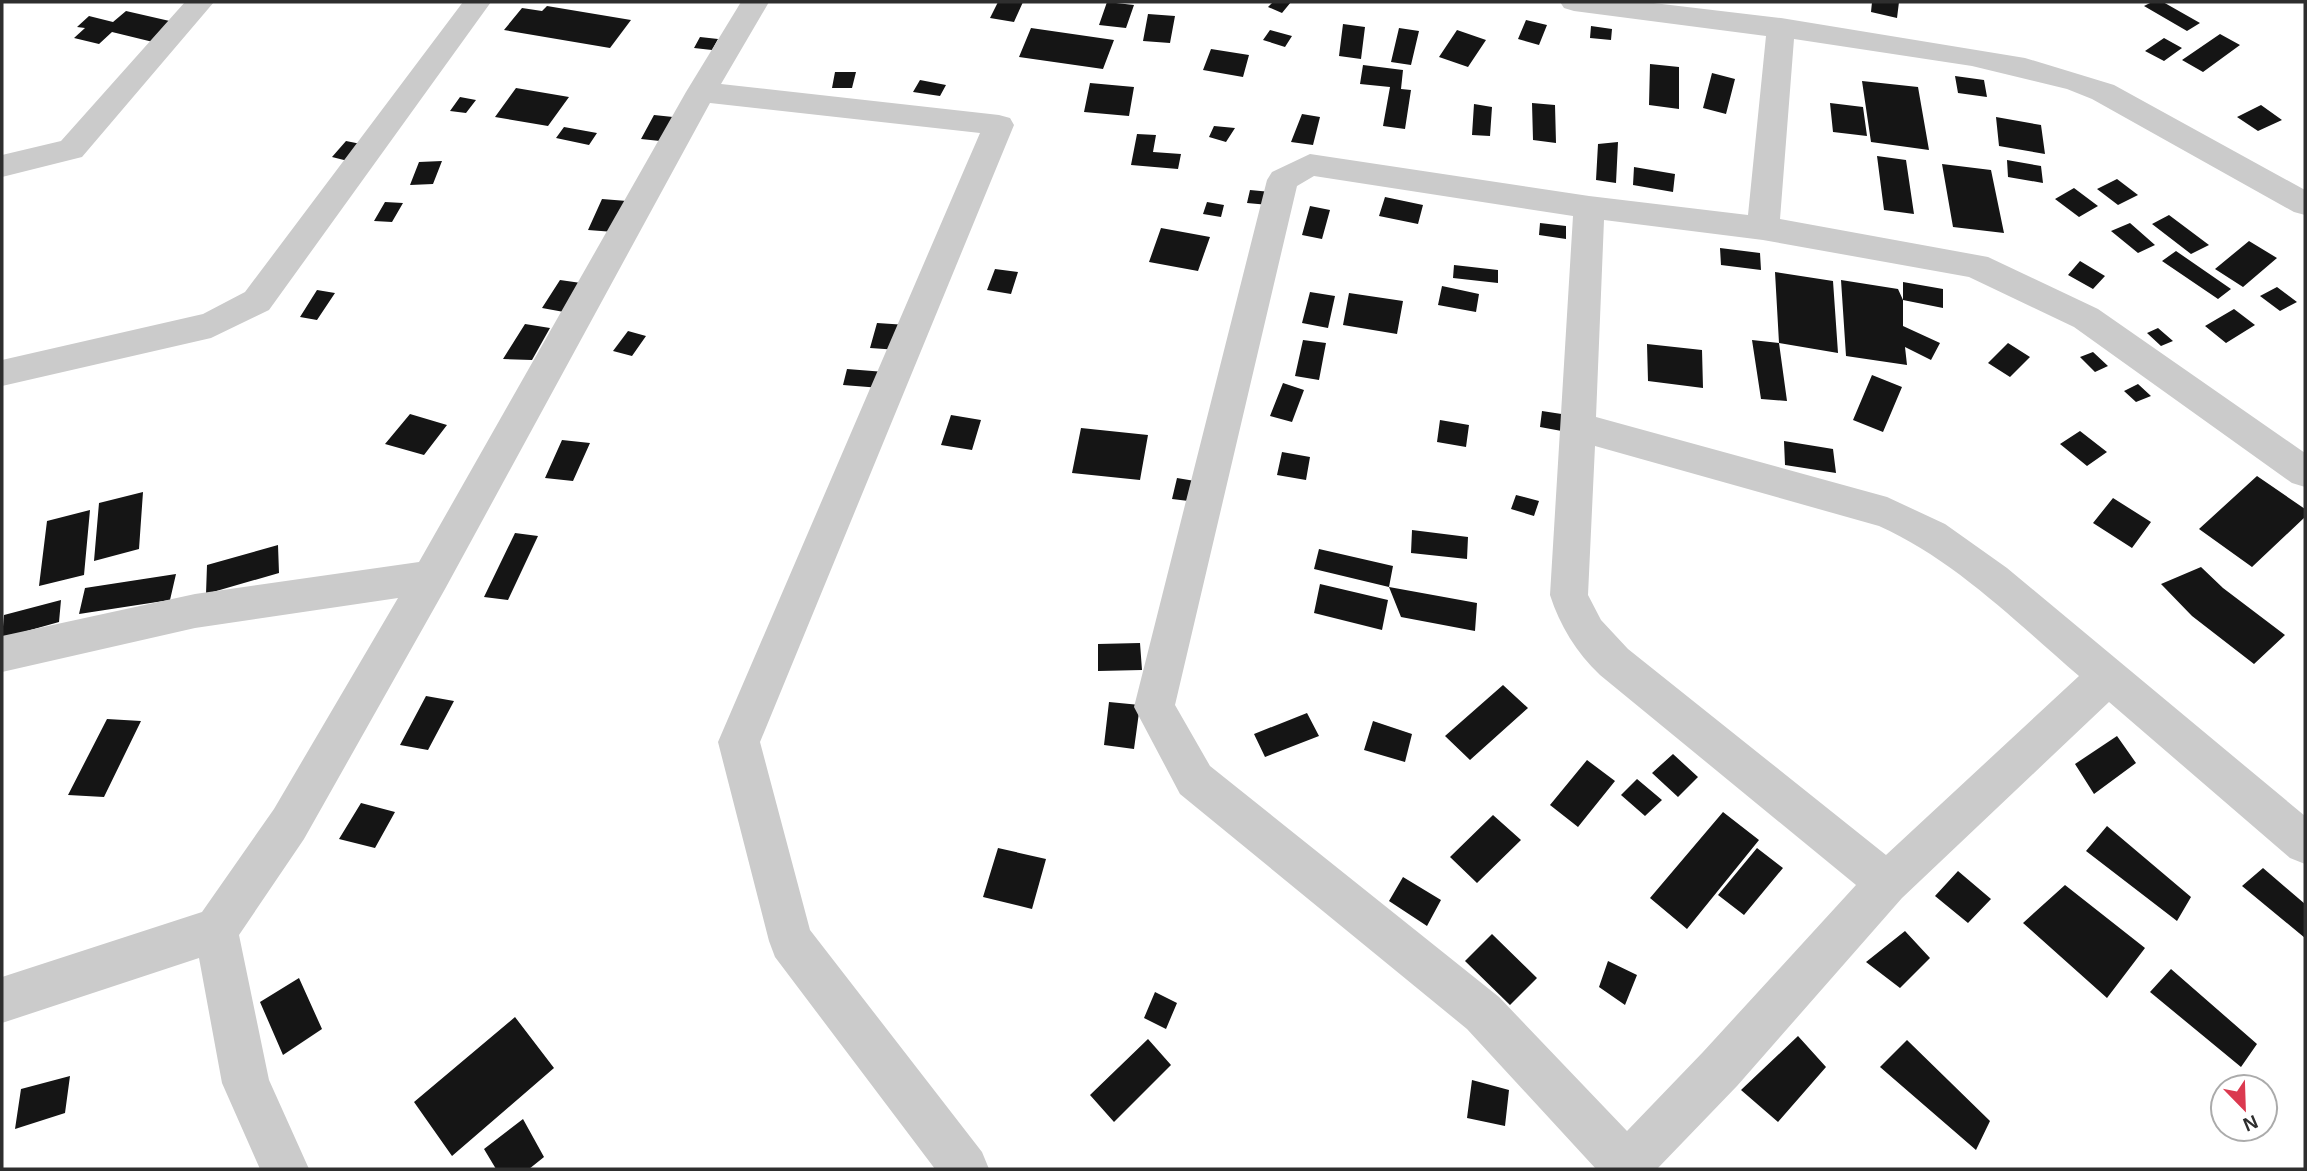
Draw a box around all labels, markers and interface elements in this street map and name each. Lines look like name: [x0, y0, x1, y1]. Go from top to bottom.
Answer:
north arrow: [2209, 1073, 2279, 1143]
text: N: [2240, 1111, 2261, 1136]

